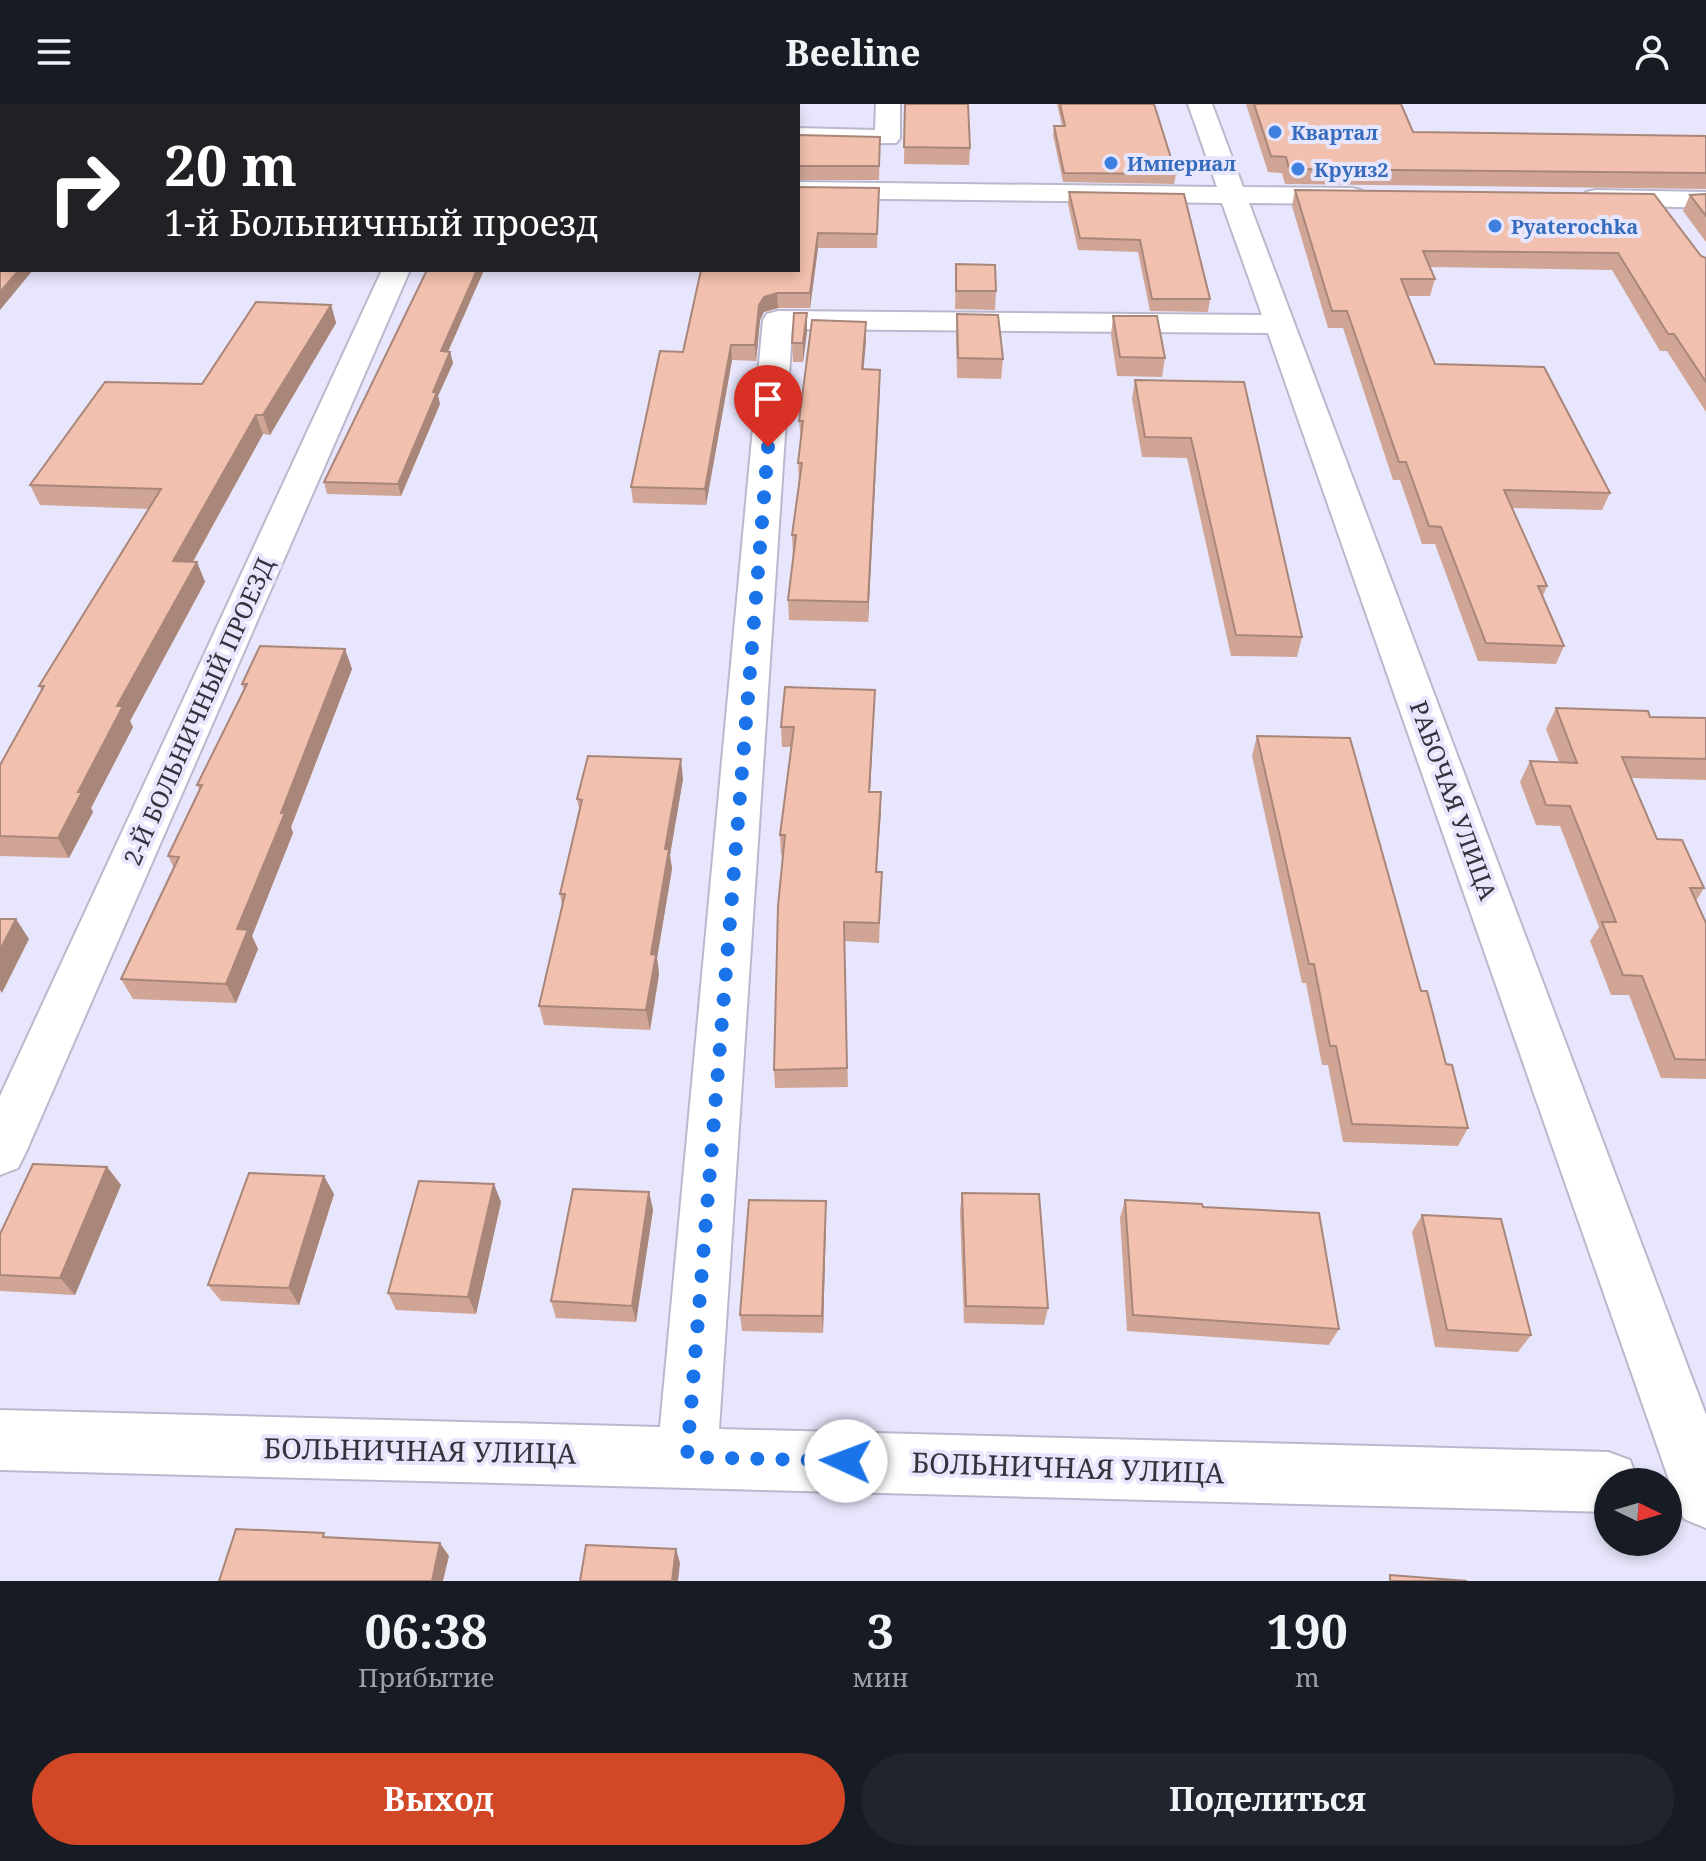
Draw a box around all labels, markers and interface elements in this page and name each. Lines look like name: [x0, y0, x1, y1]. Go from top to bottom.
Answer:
text: Beeline: [785, 28, 921, 77]
icon: menu: [32, 30, 76, 74]
icon: person: [1630, 30, 1674, 74]
place label: Квартал: [1291, 119, 1378, 146]
marker: Квартал: [1266, 123, 1284, 141]
text: 20 m: [164, 126, 297, 202]
icon: right: [32, 136, 136, 240]
place label: Империал: [1127, 150, 1236, 177]
marker: Империал: [1102, 154, 1120, 172]
place label: Круиз2: [1314, 156, 1389, 183]
marker: Круиз2: [1289, 160, 1307, 178]
text: 1-й Больничный проезд: [164, 198, 598, 247]
place label: Pyaterochka: [1511, 213, 1638, 240]
marker: Pyaterochka: [1486, 217, 1504, 235]
pin: [734, 365, 802, 447]
icon: arrive: [746, 377, 790, 421]
street label: 2-Й БОЛЬНИЧНЫЙ ПРОЕЗД: [115, 552, 281, 870]
street label: РАБОЧАЯ УЛИЦА: [1403, 696, 1505, 904]
position arrow: [804, 1419, 888, 1503]
street label: БОЛЬНИЧНАЯ УЛИЦА: [263, 1428, 577, 1472]
street label: БОЛЬНИЧНАЯ УЛИЦА: [911, 1443, 1225, 1491]
north arrow: [1594, 1468, 1682, 1556]
map controls: [1594, 1468, 1682, 1556]
text: 06:38: [365, 1598, 488, 1663]
text: 3: [867, 1598, 894, 1663]
text: 190: [1267, 1598, 1348, 1663]
text: Прибытие: [358, 1659, 494, 1695]
text: мин: [852, 1659, 909, 1695]
text: m: [1295, 1659, 1320, 1695]
button: Выход: [32, 1753, 845, 1845]
button: Поделиться: [861, 1753, 1674, 1845]

